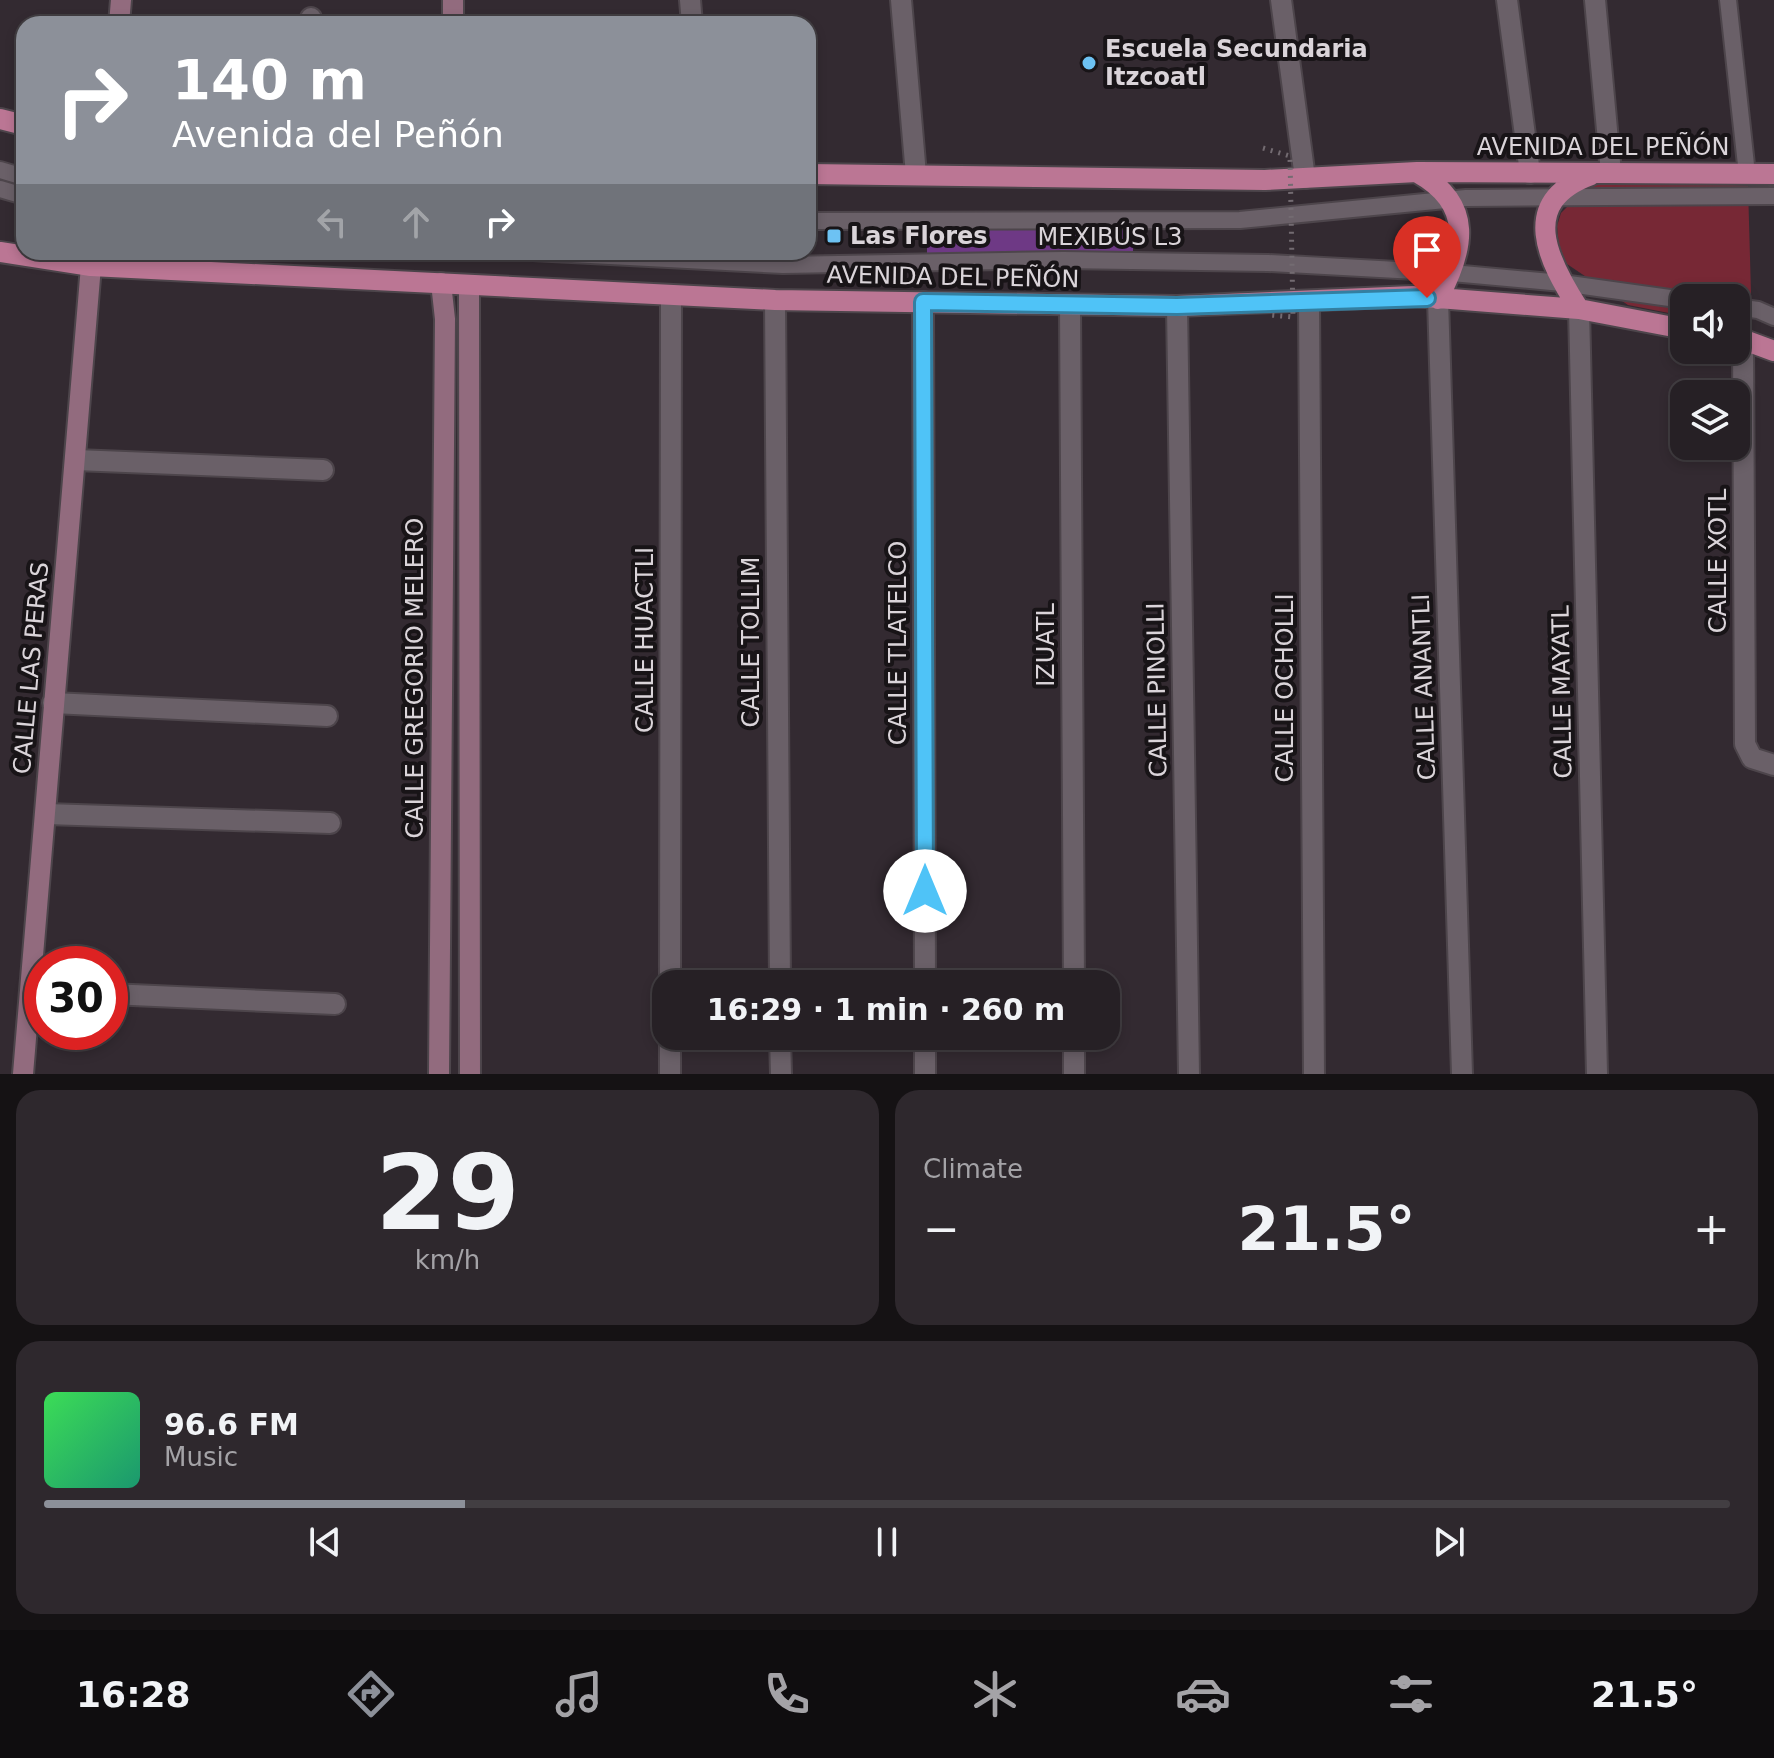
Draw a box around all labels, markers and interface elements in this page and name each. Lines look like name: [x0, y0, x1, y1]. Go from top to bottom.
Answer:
place label: Escuela Secundaria Itzcoatl: [1105, 35, 1368, 91]
text: 140 m: [172, 47, 367, 112]
icon: right: [40, 48, 144, 152]
marker: Escuela Secundaria Itzcoatl: [1080, 54, 1098, 72]
text: Avenida del Peñón: [172, 114, 504, 155]
street label: AVENIDA DEL PEÑÓN: [1477, 131, 1729, 161]
icon: left: [310, 200, 354, 244]
icon: ahead: [394, 200, 438, 244]
icon: right: [478, 200, 522, 244]
pin: [1393, 216, 1461, 298]
street label: MEXIBÚS L3: [1038, 221, 1182, 251]
place label: Las Flores: [850, 222, 988, 250]
marker: Las Flores: [825, 227, 843, 245]
icon: arrive: [1405, 228, 1449, 272]
street label: AVENIDA DEL PEÑÓN: [826, 259, 1080, 293]
map controls: [1670, 284, 1750, 460]
button: sound: [1670, 284, 1750, 364]
button: layers: [1670, 380, 1750, 460]
street label: CALLE XOTL: [1704, 488, 1732, 633]
street label: CALLE GREGORIO MELERO: [401, 518, 429, 838]
street label: CALLE TLATELCO: [884, 541, 912, 745]
street label: CALLE HUACTLI: [631, 547, 659, 733]
street label: CALLE TOLLIM: [737, 557, 765, 727]
street label: CALLE LAS PERAS: [8, 561, 54, 775]
street label: CALLE OCHOLLI: [1271, 593, 1299, 783]
street label: CALLE ANANTLI: [1407, 593, 1441, 781]
street label: CALLE PINOLLI: [1141, 602, 1173, 778]
street label: IZUATL: [1032, 603, 1060, 687]
street label: CALLE MAYATL: [1546, 604, 1578, 779]
position arrow: [883, 849, 967, 933]
speed limit sign: 30: [24, 946, 128, 1050]
text: 16:29 · 1 min · 260 m: [707, 992, 1065, 1027]
text: 29: [375, 1132, 520, 1254]
text: Climate: [923, 1154, 1023, 1184]
text: 21.5°: [1237, 1194, 1416, 1264]
text: −: [923, 1203, 960, 1254]
text: +: [1693, 1203, 1730, 1254]
text: km/h: [415, 1245, 480, 1275]
text: 96.6 FM: [164, 1407, 299, 1442]
text: Music: [164, 1442, 238, 1472]
icon: previous: [303, 1520, 347, 1564]
icon: pause: [865, 1520, 909, 1564]
icon: next: [1427, 1520, 1471, 1564]
icon: directions: [343, 1666, 399, 1722]
icon: music: [551, 1666, 607, 1722]
icon: phone: [759, 1666, 815, 1722]
icon: climate: [967, 1666, 1023, 1722]
icon: car: [1175, 1666, 1231, 1722]
icon: filters: [1383, 1666, 1439, 1722]
text: 16:28: [76, 1674, 191, 1715]
text: 21.5°: [1591, 1674, 1698, 1715]

